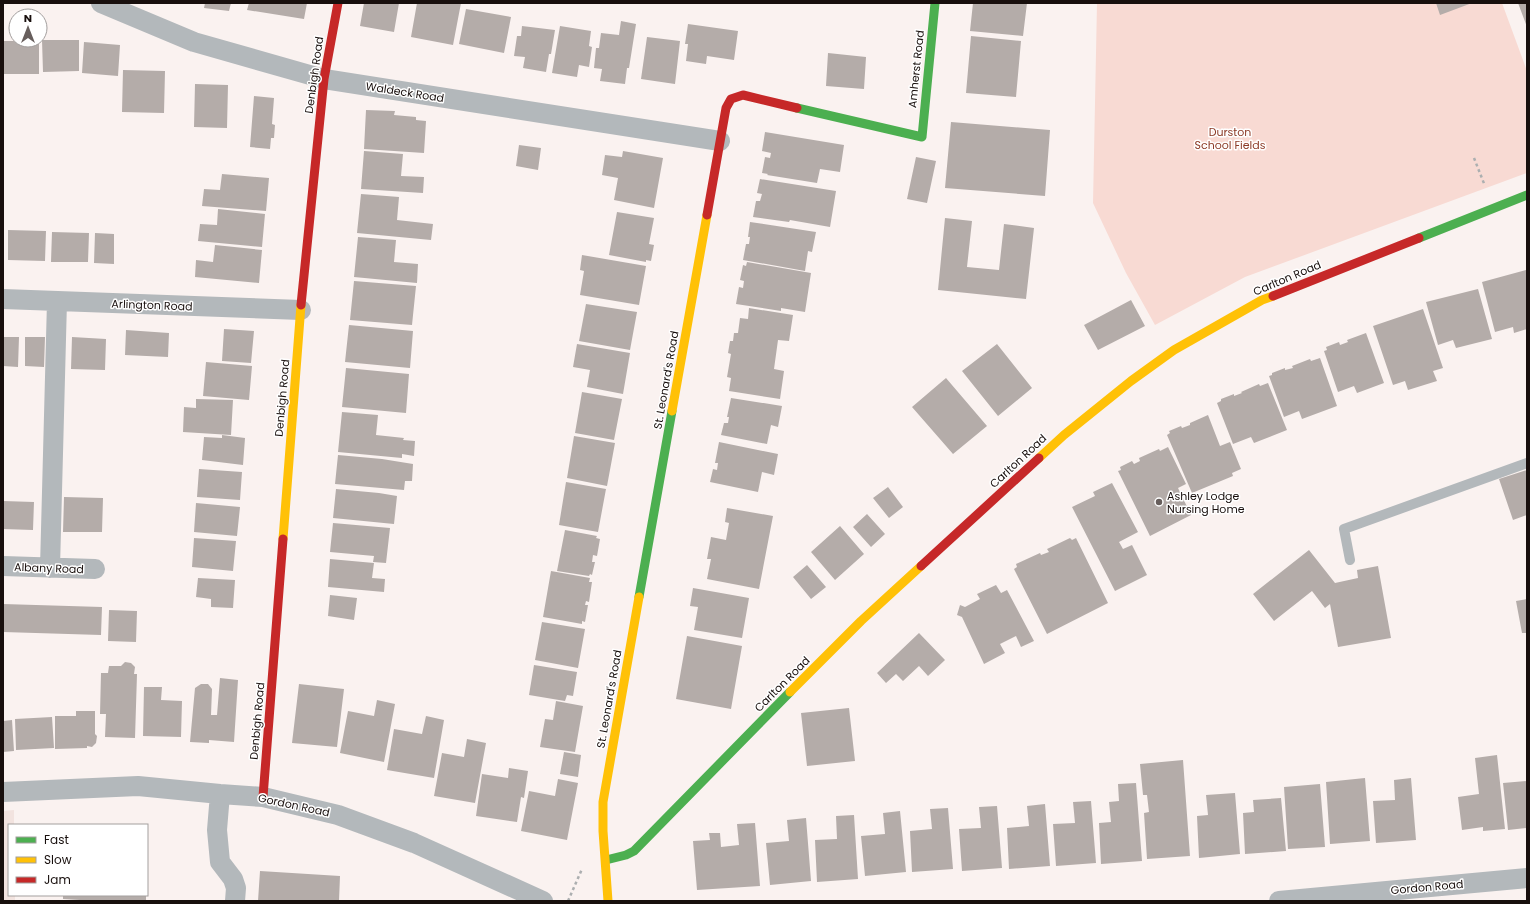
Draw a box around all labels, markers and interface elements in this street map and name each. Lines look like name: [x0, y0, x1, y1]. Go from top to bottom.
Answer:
north arrow: [8, 8, 48, 48]
text: N: [24, 10, 32, 26]
street label: Amherst Road: [904, 29, 928, 109]
street label: Denbigh Road: [301, 35, 327, 115]
street label: Waldeck Road: [365, 78, 445, 106]
park label: Durston School Fields: [1195, 124, 1266, 153]
street label: Carlton Road: [1251, 256, 1323, 300]
street label: Arlington Road: [111, 296, 193, 314]
street label: St. Leonard's Road: [649, 330, 683, 430]
street label: Denbigh Road: [271, 359, 293, 437]
street label: Carlton Road: [986, 430, 1050, 492]
place label: Ashley Lodge Nursing Home: [1167, 488, 1245, 517]
marker: Ashley Lodge Nursing Home: [1154, 497, 1164, 507]
street label: Albany Road: [14, 559, 84, 577]
street label: St. Leonard's Road: [592, 649, 626, 749]
street label: Carlton Road: [751, 653, 813, 715]
street label: Denbigh Road: [246, 682, 268, 760]
street label: Gordon Road: [257, 790, 331, 820]
legend: [8, 824, 148, 896]
text: Fast: [44, 831, 69, 848]
text: Slow: [44, 851, 72, 868]
text: Jam: [44, 871, 71, 888]
street label: Gordon Road: [1390, 876, 1464, 898]

